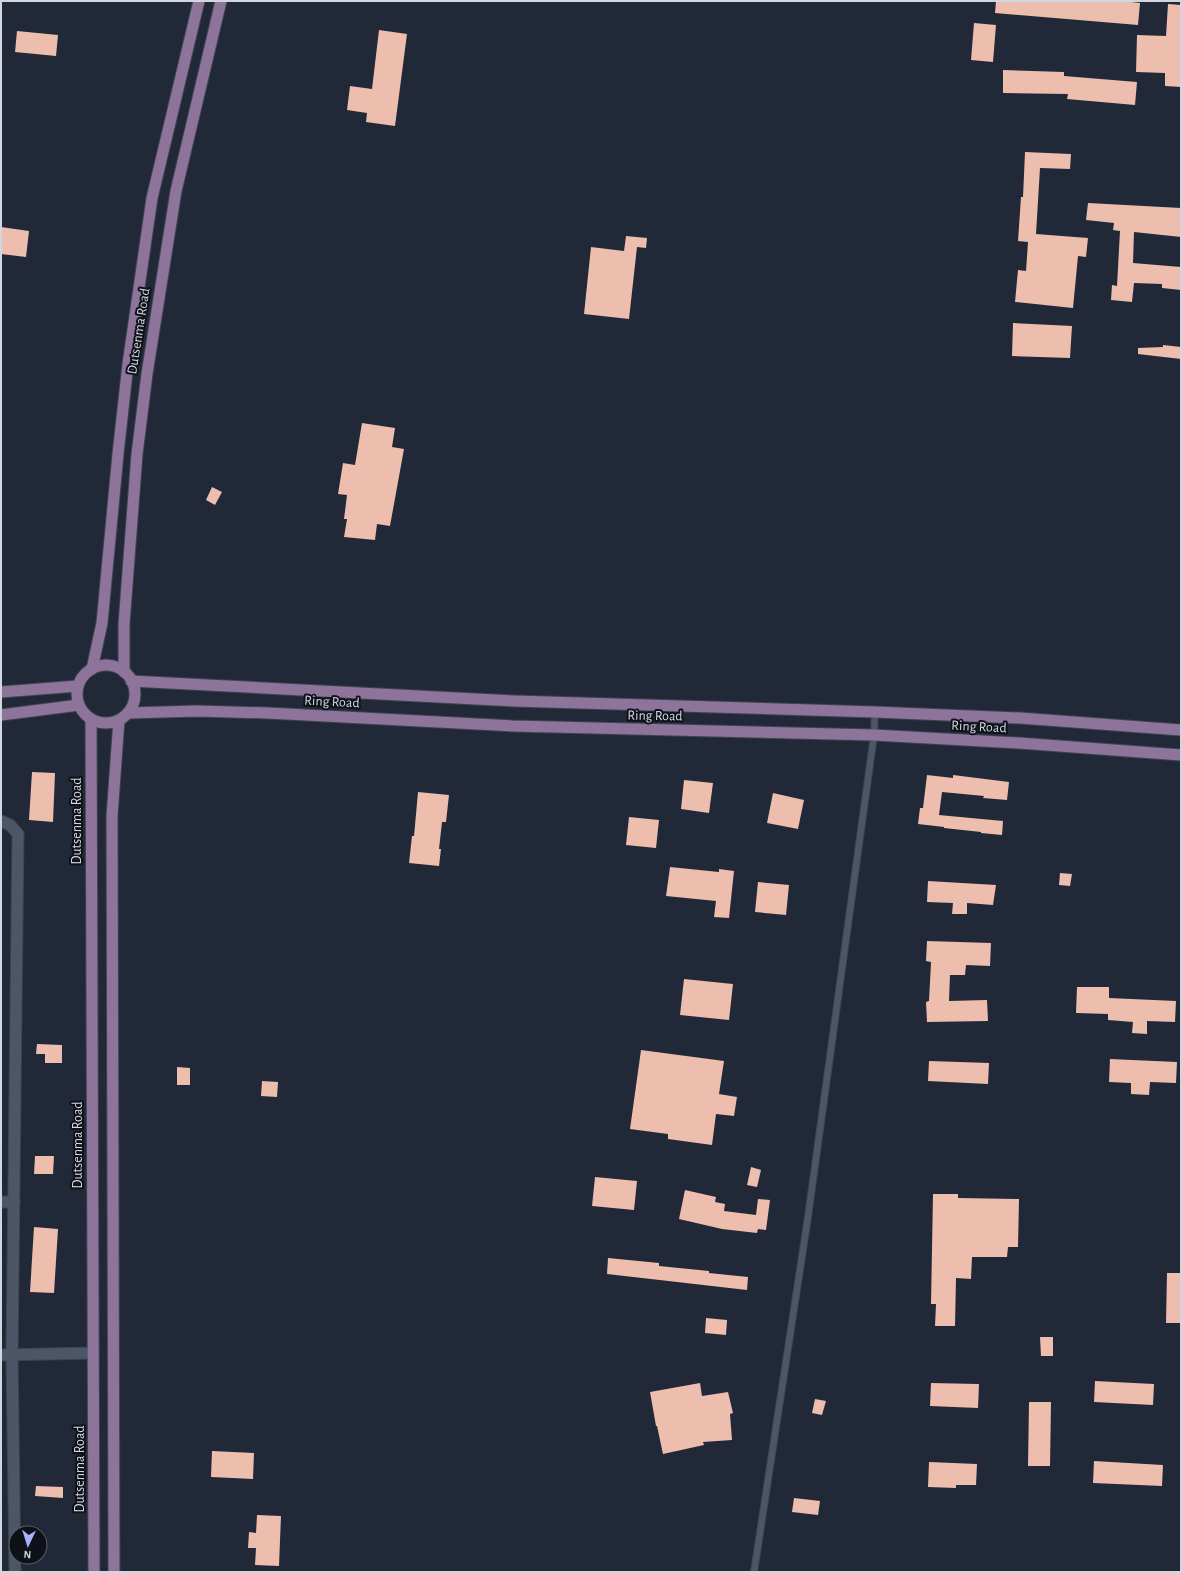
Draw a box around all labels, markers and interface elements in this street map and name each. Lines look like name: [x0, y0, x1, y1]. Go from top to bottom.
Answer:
street label: Dutsenma Road: [125, 287, 153, 375]
street label: Ring Road: [304, 694, 360, 710]
street label: Ring Road: [627, 709, 683, 723]
street label: Ring Road: [951, 719, 1007, 735]
street label: Dutsenma Road: [70, 777, 84, 865]
street label: Dutsenma Road: [71, 1101, 85, 1189]
street label: Dutsenma Road: [73, 1425, 87, 1513]
north arrow: [8, 1525, 48, 1565]
text: N: [23, 1549, 32, 1560]

